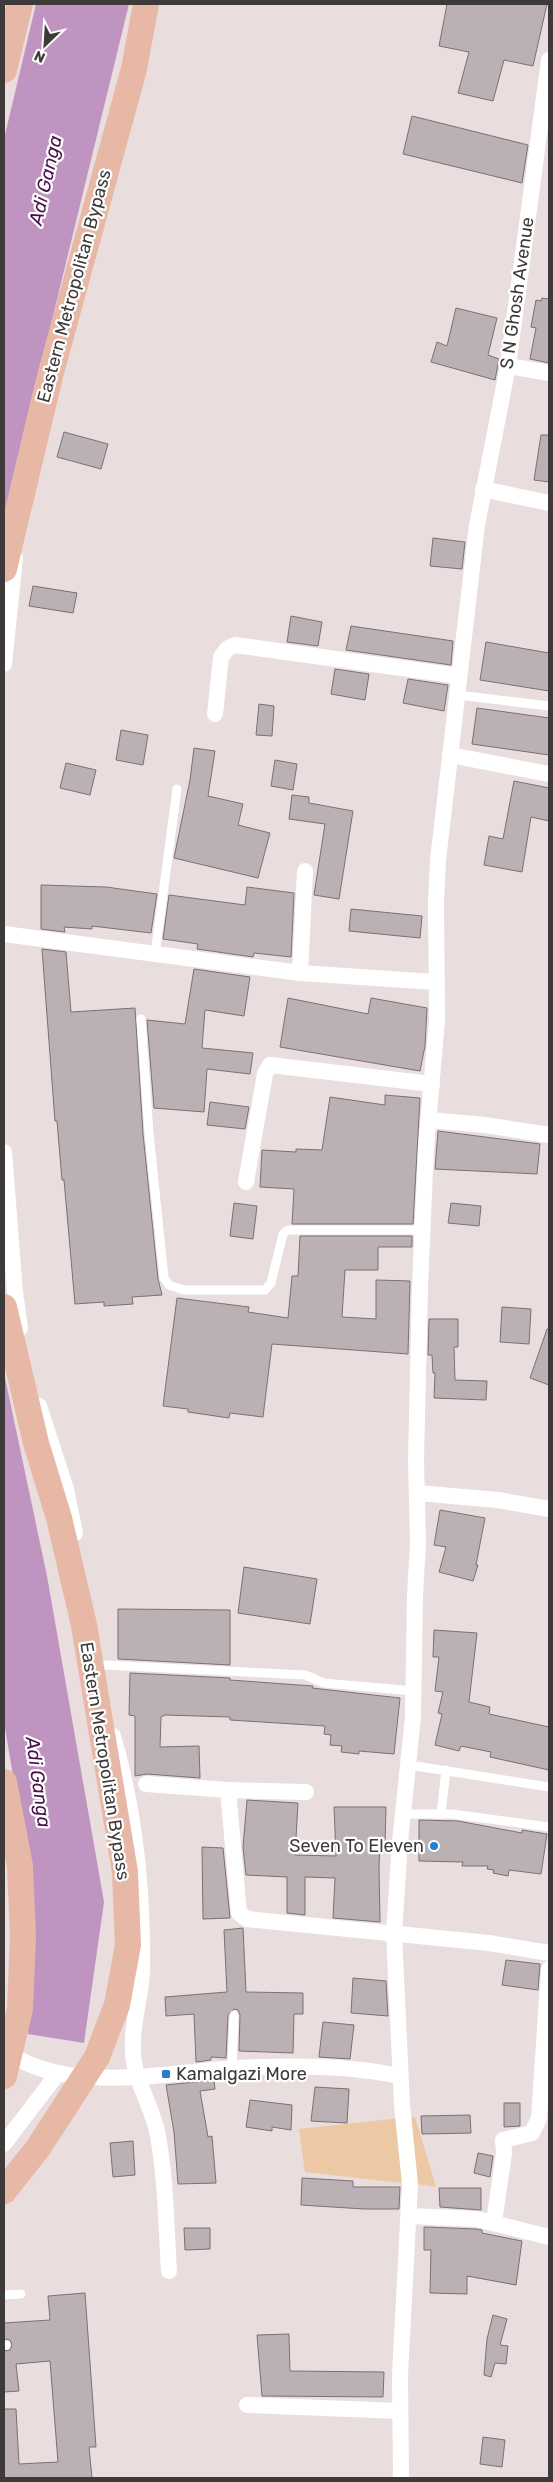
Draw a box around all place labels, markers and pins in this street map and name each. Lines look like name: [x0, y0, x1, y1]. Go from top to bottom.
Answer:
place label: Seven To Eleven: [289, 1835, 424, 1857]
marker: Seven To Eleven: [428, 1840, 440, 1852]
place label: Kamalgazi More: [176, 2063, 307, 2085]
marker: Kamalgazi More: [160, 2068, 172, 2080]

